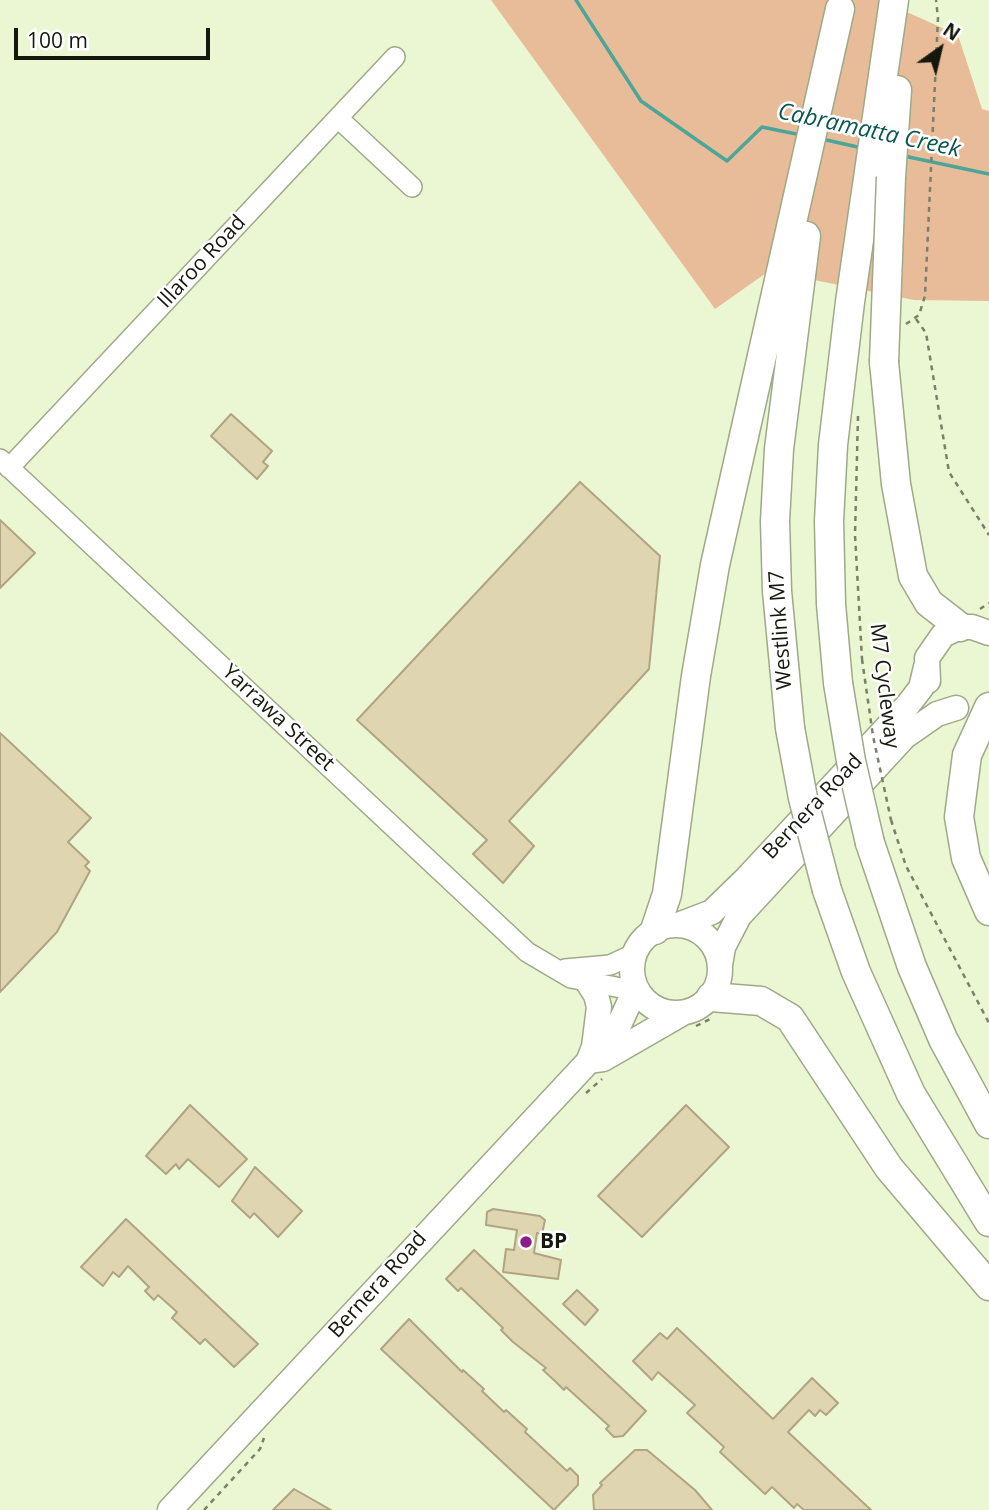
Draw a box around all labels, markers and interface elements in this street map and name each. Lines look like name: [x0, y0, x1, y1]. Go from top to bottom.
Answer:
scale bar: [18, 14, 214, 58]
north arrow: [905, 14, 975, 84]
text: N: [938, 16, 965, 47]
text: 100 m: [27, 26, 88, 54]
water label: Cabramatta Creek: [775, 98, 963, 164]
street label: Illaroo Road: [153, 210, 251, 314]
street label: Westlink M7: [764, 569, 798, 691]
street label: M7 Cycleway: [864, 622, 904, 750]
street label: Yarrawa Street: [217, 660, 339, 776]
street label: Bernera Road: [758, 749, 868, 865]
street label: Bernera Road: [324, 1227, 432, 1343]
place label: BP: [540, 1229, 567, 1255]
marker: BP: [518, 1234, 534, 1250]

